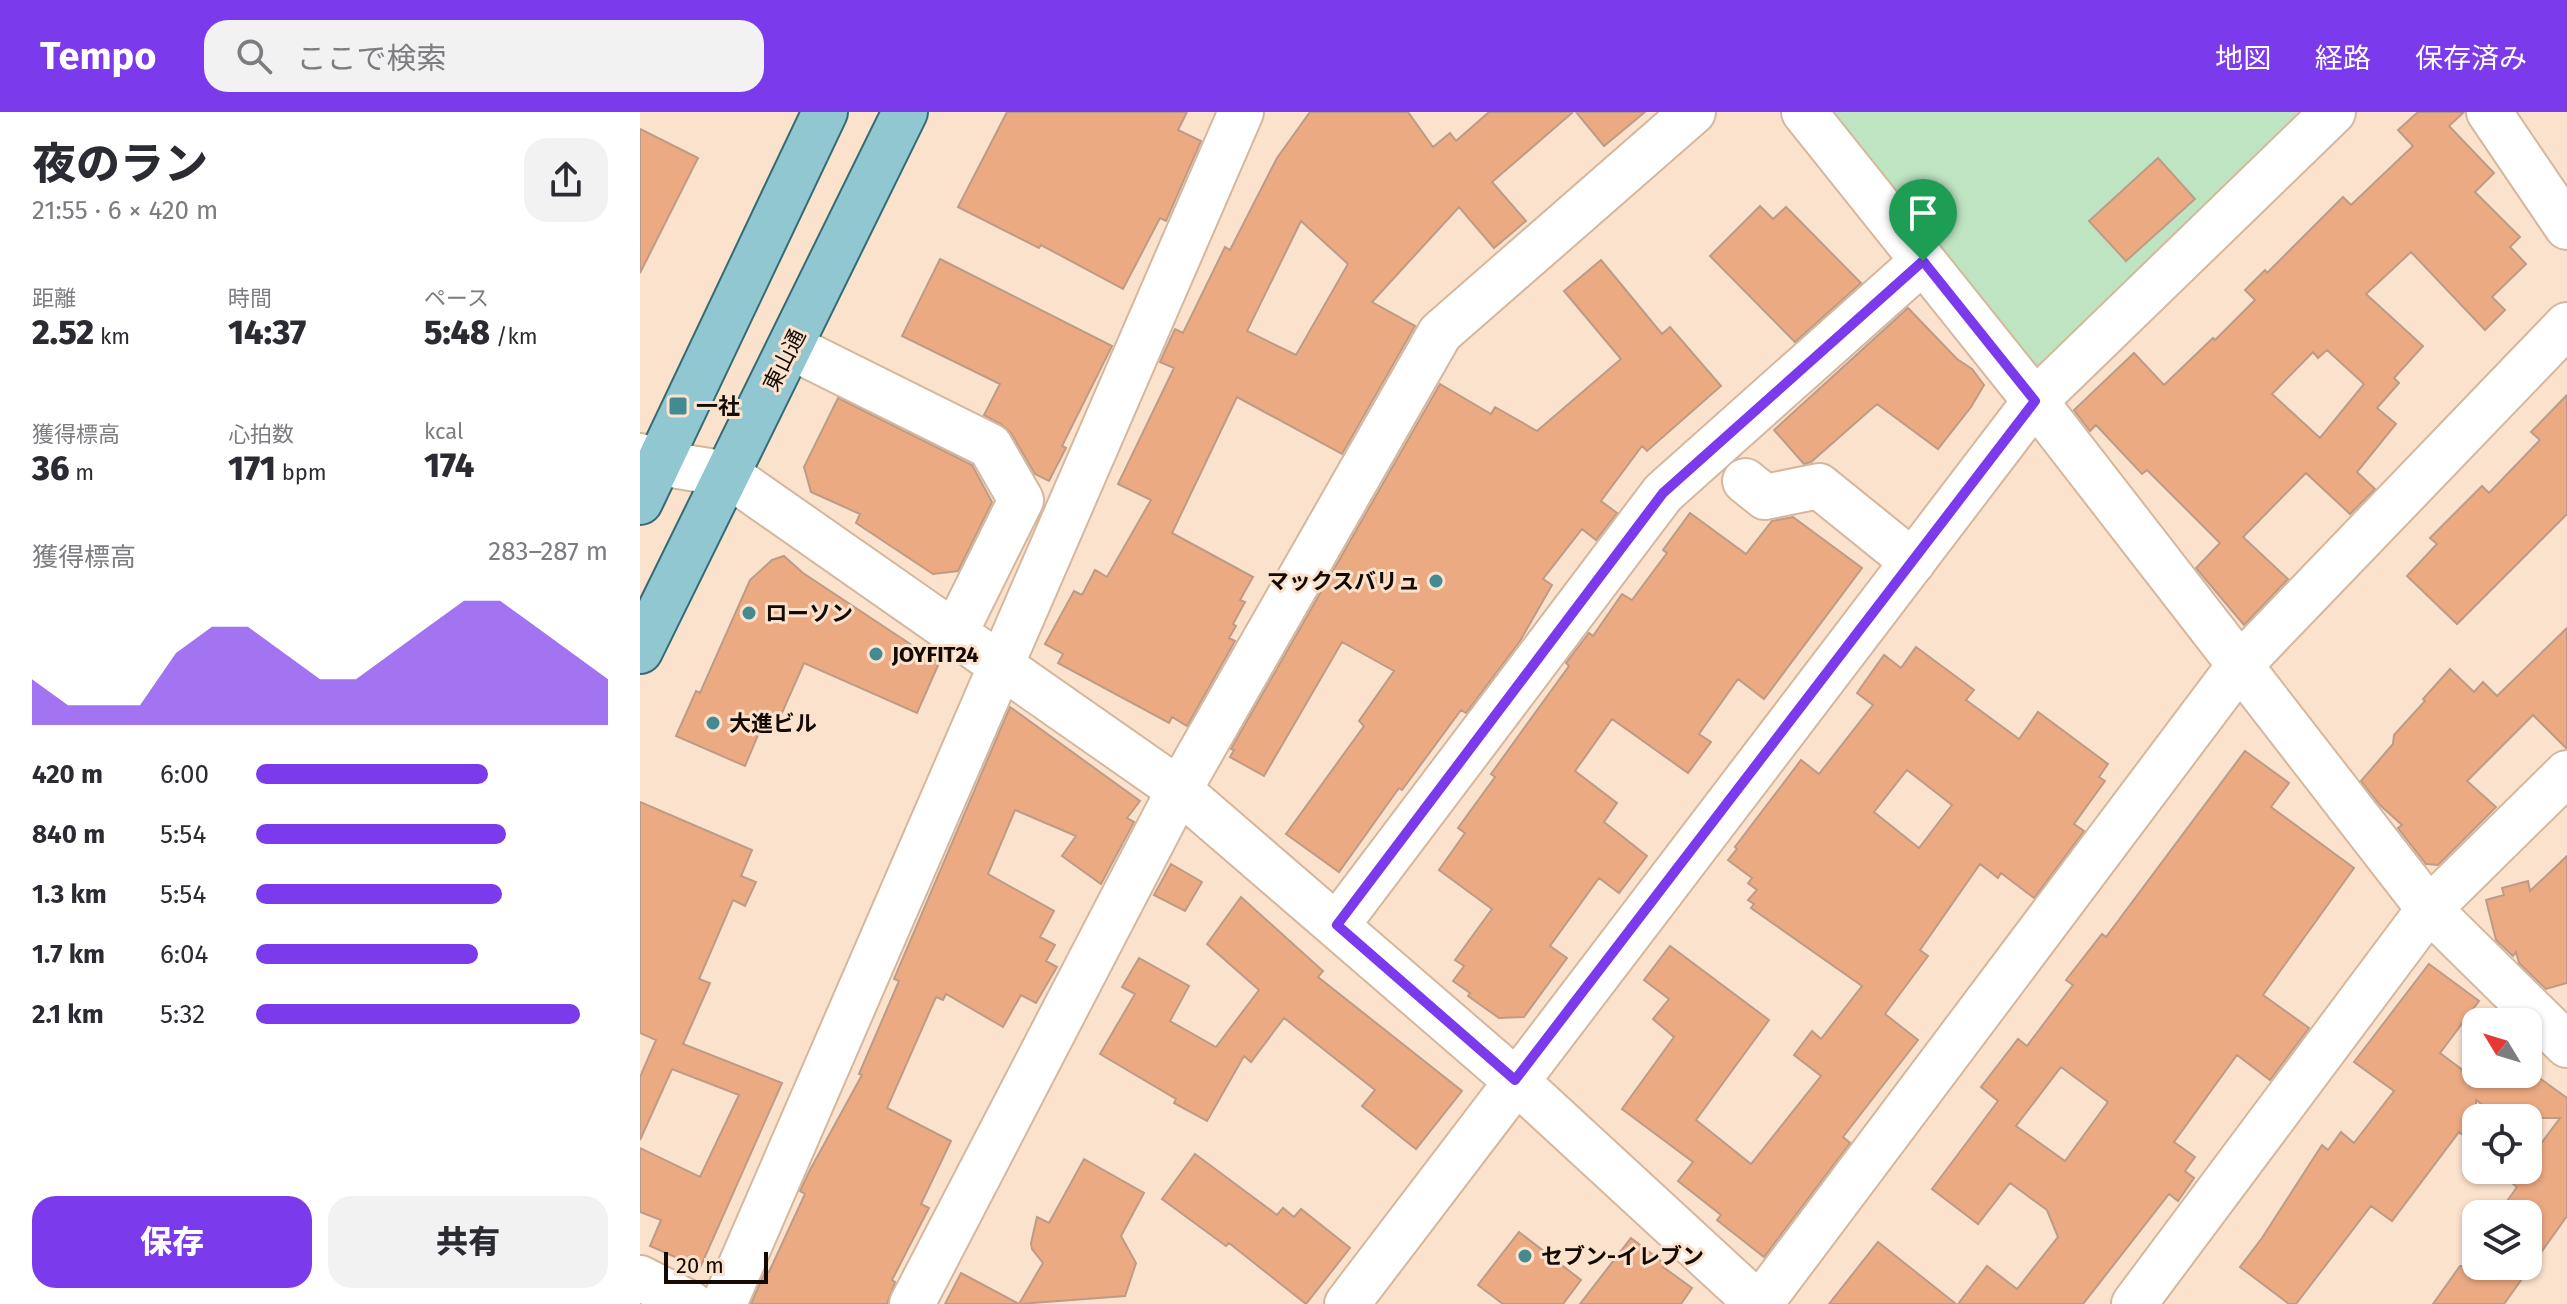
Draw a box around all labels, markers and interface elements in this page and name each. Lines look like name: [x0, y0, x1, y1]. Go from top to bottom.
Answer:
search box: [204, 20, 764, 92]
text: Tempo: [40, 33, 156, 79]
icon: search: [232, 34, 276, 78]
text: ここで検索: [296, 41, 446, 77]
text: 地図: [2215, 42, 2271, 75]
text: 経路: [2315, 42, 2371, 75]
text: 保存済み: [2415, 42, 2527, 75]
text: 夜のラン: [32, 138, 208, 191]
button: share: [524, 138, 608, 222]
pin: [1889, 179, 1957, 261]
icon: arrive: [1901, 191, 1945, 235]
text: 21:55 · 6 × 420 m: [32, 195, 218, 226]
text: 距離: [32, 285, 76, 312]
text: 時間: [228, 285, 272, 312]
text: ペース: [424, 285, 489, 312]
text: 2.52: [32, 312, 94, 353]
text: 14:37: [228, 312, 306, 353]
text: 5:48: [424, 312, 490, 353]
text: km: [94, 323, 130, 350]
text: /km: [490, 323, 538, 350]
street label: 東山通: [757, 325, 811, 396]
place label: 一社: [696, 393, 740, 420]
marker: 一社: [667, 395, 689, 417]
text: kcal: [424, 418, 464, 445]
text: 獲得標高: [32, 421, 120, 448]
text: 心拍数: [228, 421, 294, 448]
text: 174: [424, 445, 474, 486]
text: 36: [32, 448, 69, 489]
text: 171: [228, 448, 276, 489]
text: m: [69, 459, 94, 486]
text: bpm: [276, 459, 327, 486]
text: 283–287 m: [488, 536, 608, 567]
text: 獲得標高: [32, 542, 136, 573]
place label: マックスバリュ: [1267, 568, 1420, 595]
marker: マックスバリュ: [1427, 572, 1445, 590]
place label: ローソン: [765, 600, 853, 627]
marker: ローソン: [740, 604, 758, 622]
place label: JOYFIT24: [891, 641, 979, 668]
marker: JOYFIT24: [867, 645, 885, 663]
place label: 大進ビル: [729, 710, 817, 737]
marker: 大進ビル: [704, 714, 722, 732]
text: 420 m: [32, 759, 103, 790]
text: 6:00: [160, 759, 209, 790]
text: 840 m: [32, 819, 105, 850]
text: 5:54: [160, 819, 206, 850]
text: 1.3 km: [32, 879, 107, 910]
text: 5:54: [160, 879, 206, 910]
text: 1.7 km: [32, 939, 105, 970]
text: 6:04: [160, 939, 208, 970]
text: 2.1 km: [32, 999, 104, 1030]
text: 5:32: [160, 999, 205, 1030]
north arrow: [2462, 1008, 2542, 1088]
map controls: [2462, 1008, 2542, 1280]
button: locate: [2462, 1104, 2542, 1184]
button: 保存: [32, 1196, 312, 1288]
button: 共有: [328, 1196, 608, 1288]
button: layers: [2462, 1200, 2542, 1280]
place label: セブン-イレブン: [1541, 1243, 1704, 1270]
marker: セブン-イレブン: [1516, 1247, 1534, 1265]
scale bar: [664, 1248, 768, 1284]
text: 20 m: [676, 1252, 724, 1279]

